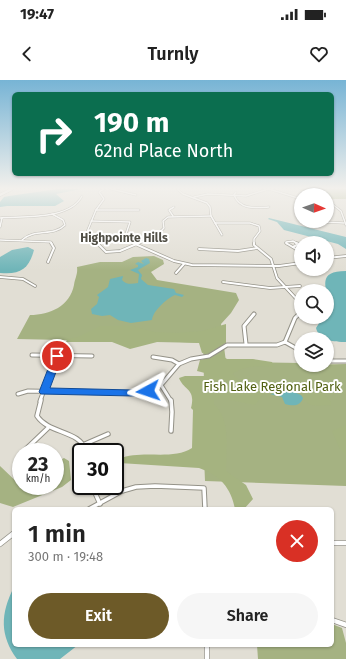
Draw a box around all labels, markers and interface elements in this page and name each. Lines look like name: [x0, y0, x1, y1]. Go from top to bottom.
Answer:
text: 19:47: [20, 5, 54, 23]
icon: back: [16, 43, 38, 65]
text: Turnly: [147, 43, 199, 65]
icon: heart: [308, 43, 330, 65]
text: 190 m: [94, 106, 169, 139]
icon: right: [28, 108, 80, 160]
text: 62nd Place North: [94, 140, 233, 162]
north arrow: [294, 188, 334, 228]
map controls: [294, 188, 334, 372]
district label: Highpointe Hills: [80, 231, 168, 245]
button: sound: [294, 236, 334, 276]
button: search: [294, 284, 334, 324]
button: layers: [294, 332, 334, 372]
pin: [40, 339, 74, 373]
icon: arrive: [46, 345, 68, 367]
position arrow: [127, 370, 169, 412]
park label: Fish Lake Regional Park: [203, 379, 341, 394]
speed limit sign: 30: [72, 443, 124, 495]
text: 23: [28, 452, 48, 476]
text: km/h: [26, 473, 50, 485]
text: 1 min: [28, 520, 86, 548]
button: close: [276, 520, 318, 562]
text: 300 m · 19:48: [28, 549, 103, 564]
button: Exit: [28, 593, 169, 639]
button: Share: [177, 593, 318, 639]

